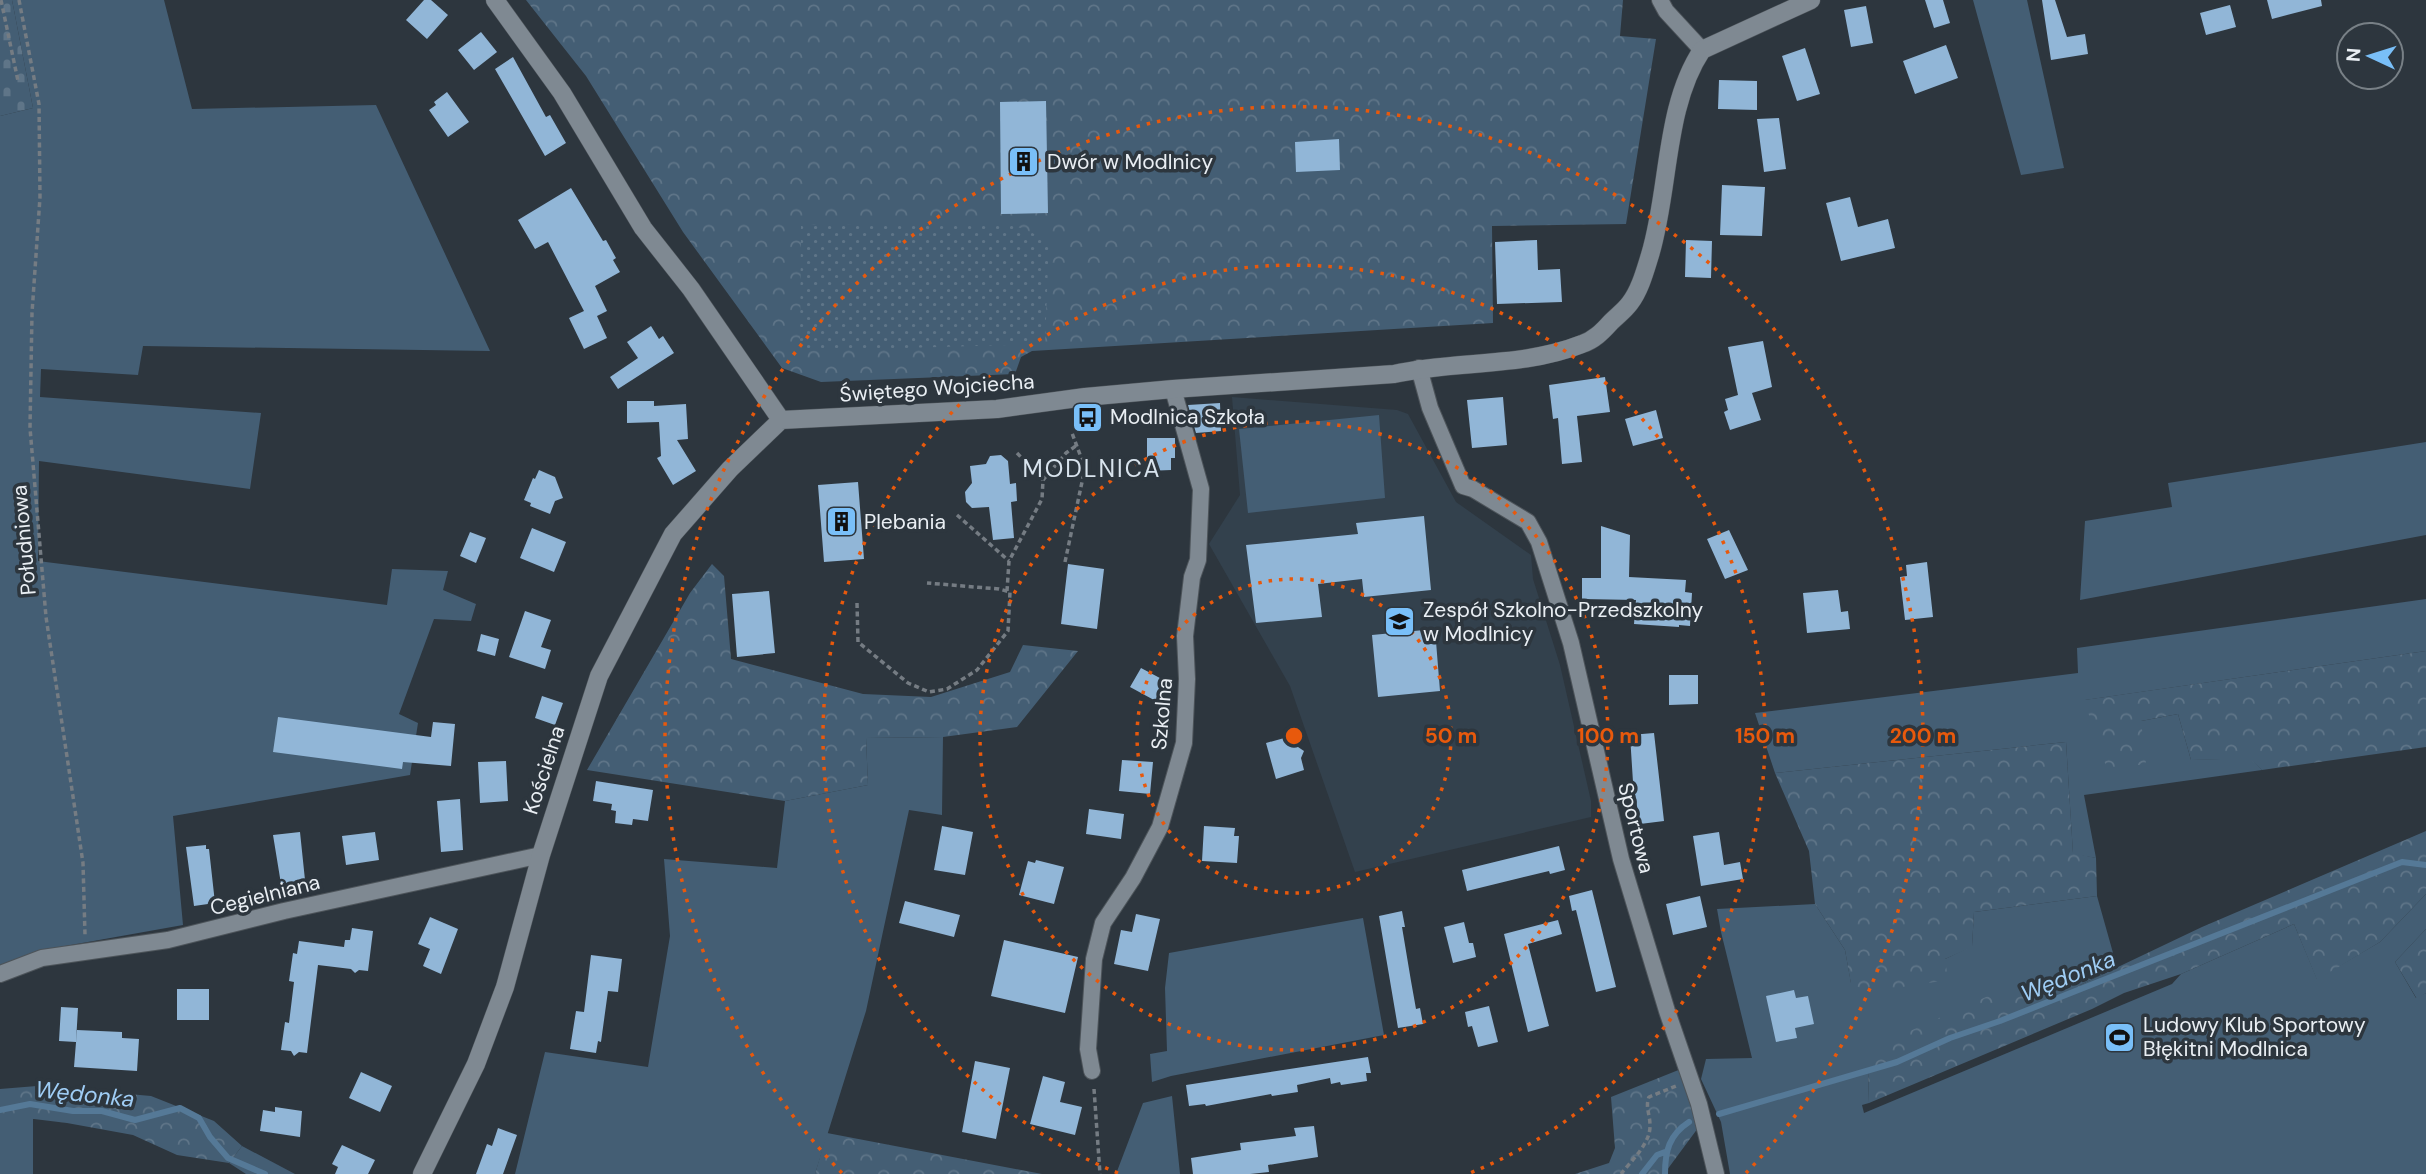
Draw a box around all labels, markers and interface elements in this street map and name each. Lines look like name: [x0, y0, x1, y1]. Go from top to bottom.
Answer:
north arrow: [2335, 21, 2405, 91]
text: N: [2341, 47, 2366, 63]
building icon: Dwór w Modlnicy: [1007, 145, 1041, 179]
place label: Dwór w Modlnicy: [1047, 148, 1214, 176]
street label: Świętego Wojciecha: [839, 367, 1035, 409]
bus stop icon: Modlnica Szkoła: [1070, 400, 1104, 434]
place label: Modlnica Szkoła: [1110, 403, 1265, 431]
district label: MODLNICA: [1023, 453, 1161, 484]
street label: Południowa: [5, 484, 43, 596]
building icon: Plebania: [824, 505, 858, 539]
place label: Plebania: [864, 508, 946, 536]
place label: Zespół Szkolno-Przedszkolny w Modlnicy: [1423, 596, 1703, 648]
school or university icon: Zespół Szkolno-Przedszkolny w Modlnicy: [1383, 605, 1417, 639]
street label: Szkolna: [1145, 677, 1179, 751]
street label: Kościelna: [517, 722, 571, 818]
text: 50 m: [1425, 722, 1477, 750]
text: 100 m: [1577, 722, 1639, 750]
text: 150 m: [1735, 722, 1795, 750]
text: 200 m: [1890, 722, 1956, 750]
centre of rings: [1282, 724, 1306, 748]
street label: Sportowa: [1611, 780, 1661, 876]
street label: Cegielniana: [207, 868, 323, 922]
water label: Wędonka: [2016, 943, 2120, 1009]
place label: Ludowy Klub Sportowy Błękitni Modlnica: [2143, 1011, 2366, 1063]
sports icon: Ludowy Klub Sportowy Błękitni Modlnica: [2103, 1020, 2137, 1054]
water label: Wędonka: [34, 1074, 136, 1114]

